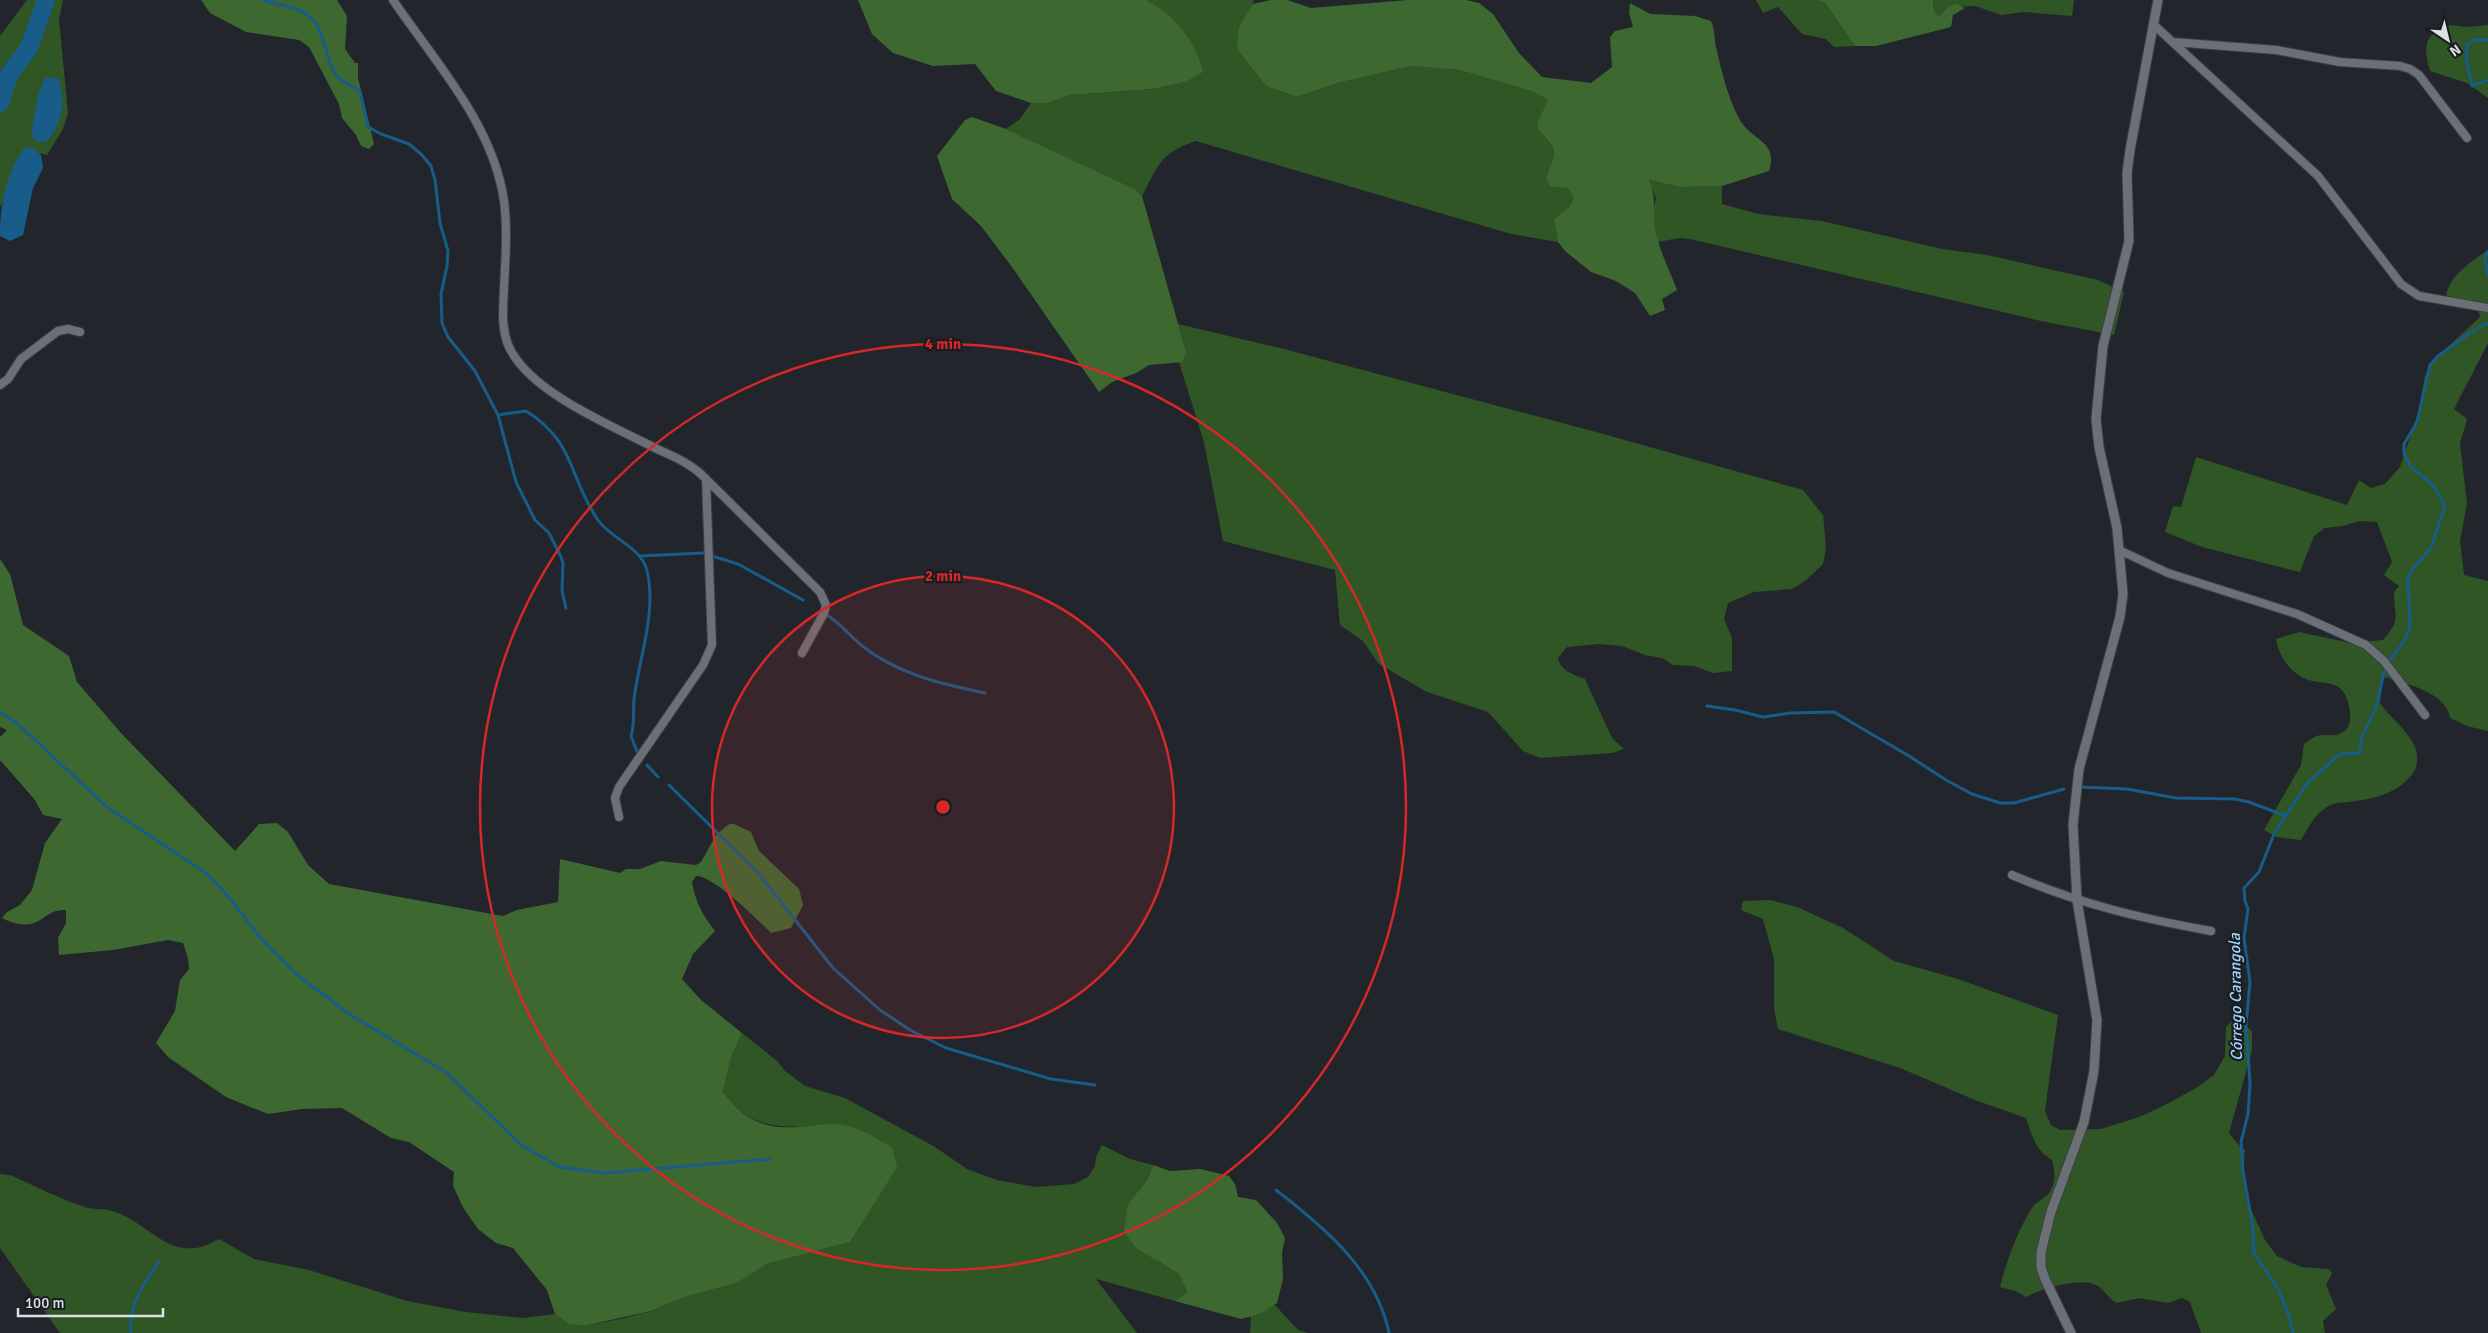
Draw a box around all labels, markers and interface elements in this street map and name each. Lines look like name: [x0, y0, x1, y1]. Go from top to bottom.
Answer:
north arrow: [2423, 15, 2473, 65]
text: N: [2446, 40, 2464, 60]
text: 4 min: [925, 335, 961, 353]
text: 2 min: [925, 567, 961, 585]
centre of rings: [934, 798, 952, 816]
water label: Córrego Carangola: [2225, 932, 2247, 1061]
scale bar: [18, 1286, 162, 1318]
text: 100 m: [25, 1294, 65, 1312]

